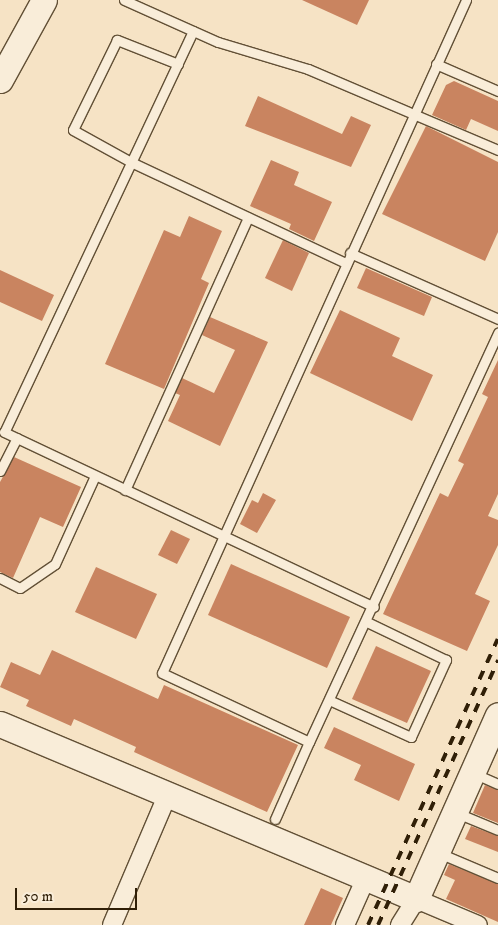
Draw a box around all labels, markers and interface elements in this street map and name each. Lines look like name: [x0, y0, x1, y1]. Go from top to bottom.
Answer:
scale bar: [18, 878, 140, 910]
text: 50 m: [23, 887, 53, 906]

